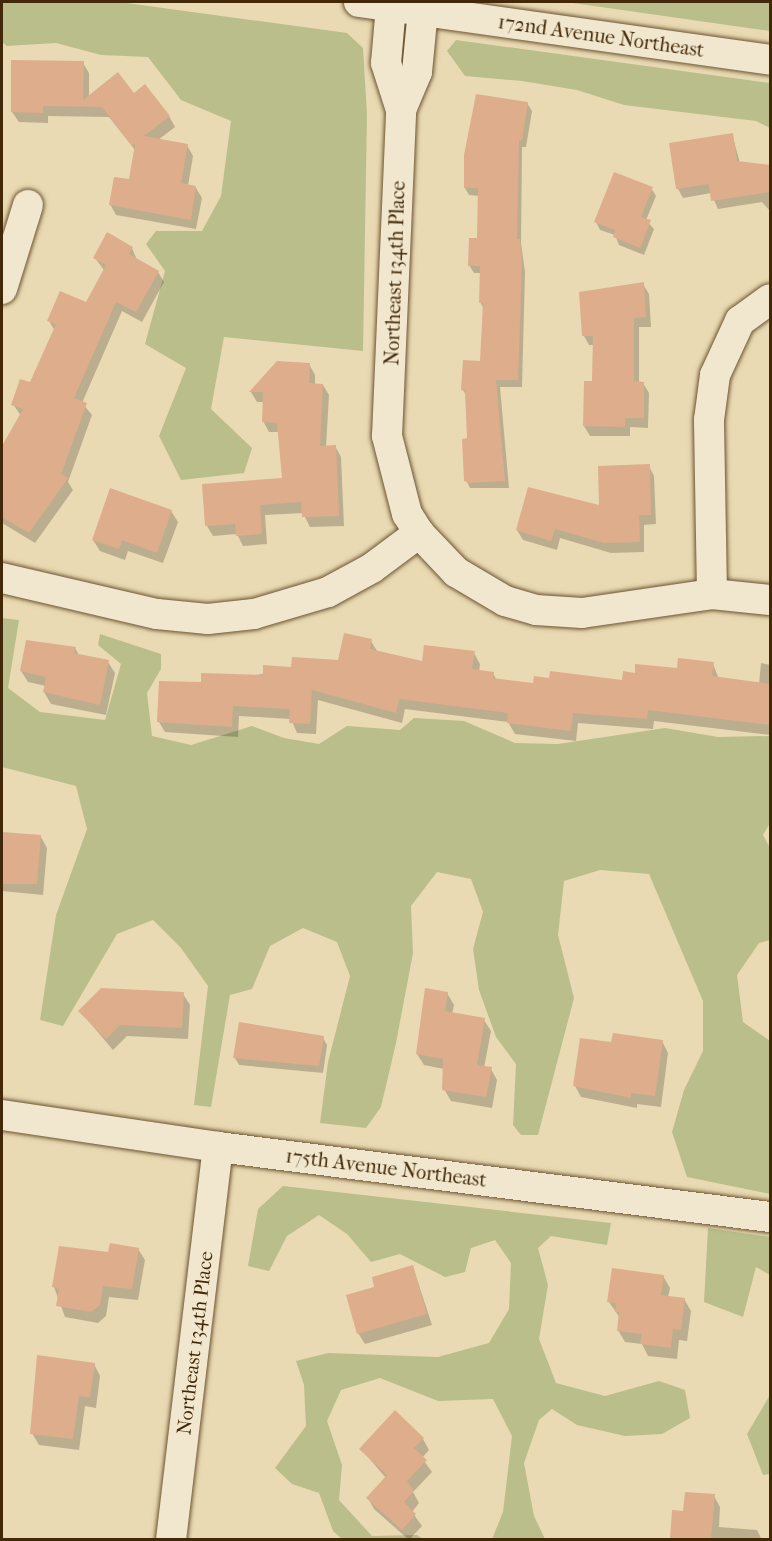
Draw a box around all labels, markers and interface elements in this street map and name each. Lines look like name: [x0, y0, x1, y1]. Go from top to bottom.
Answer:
street label: 172nd Avenue Northeast: [496, 10, 706, 62]
street label: Northeast 134th Place: [380, 180, 410, 366]
street label: 175th Avenue Northeast: [284, 1144, 488, 1192]
street label: Northeast 134th Place: [172, 1250, 218, 1436]

